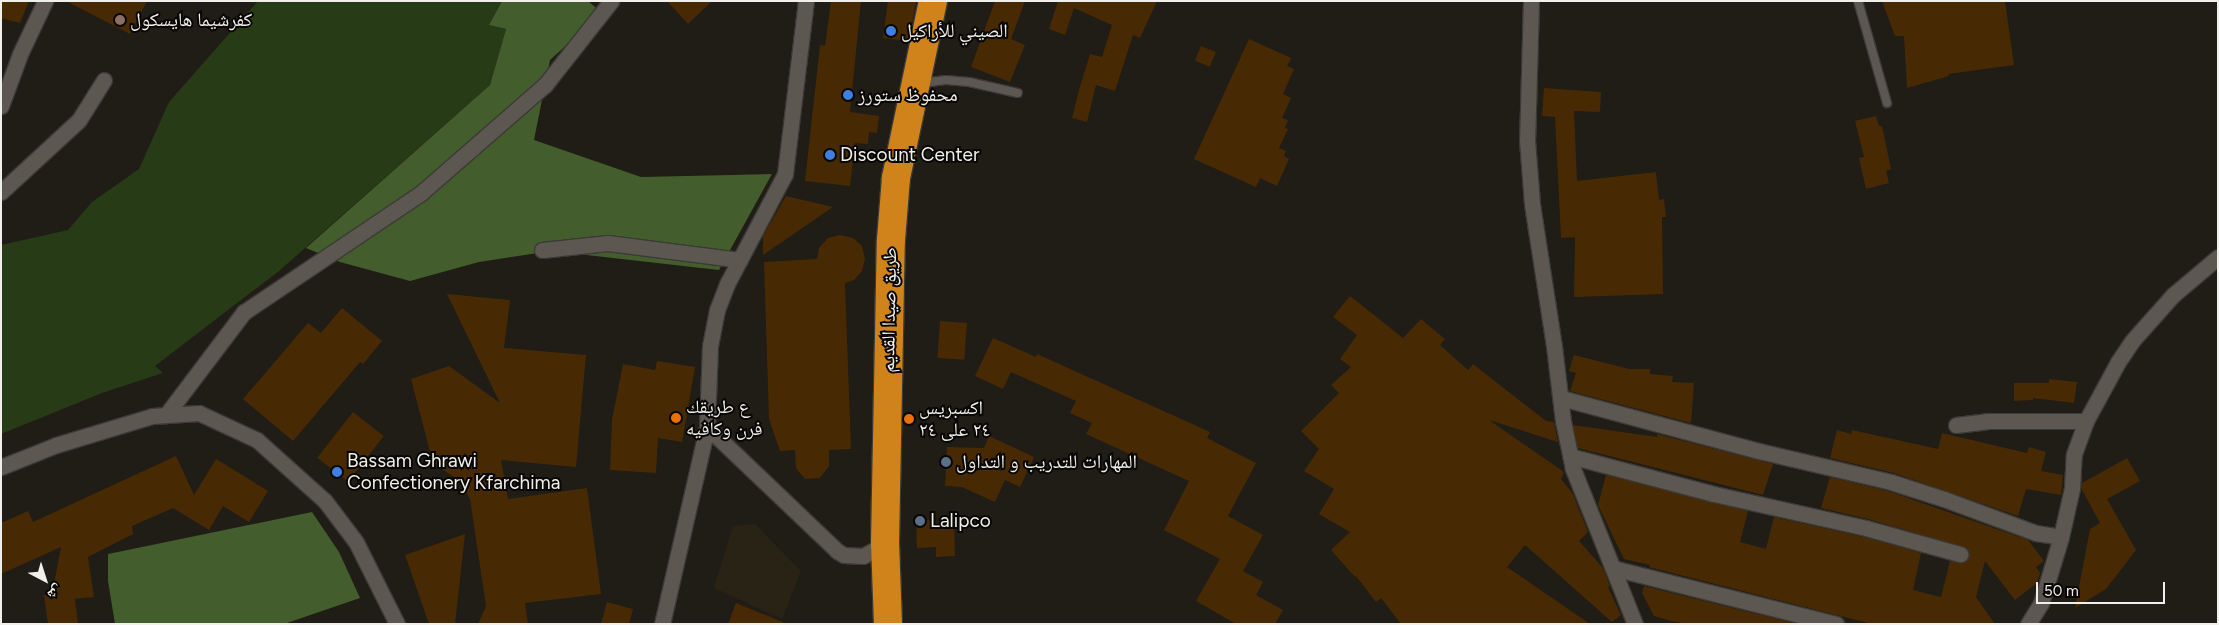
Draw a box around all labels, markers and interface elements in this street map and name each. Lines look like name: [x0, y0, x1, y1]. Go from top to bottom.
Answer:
place label: كفرشيما هايسكول: [130, 9, 252, 31]
marker: كفرشيما هايسكول: [114, 14, 126, 26]
place label: الصيني للأراكيل: [901, 20, 1008, 42]
marker: الصيني للأراكيل: [885, 25, 897, 37]
place label: محفوظ ستورز: [858, 84, 958, 106]
marker: محفوظ ستورز: [842, 89, 854, 101]
place label: Discount Center: [840, 144, 979, 166]
marker: Discount Center: [824, 149, 836, 161]
street label: طريق صيدا القديم: [877, 247, 901, 373]
place label: ع طريقك فرن وكافيه: [686, 396, 762, 440]
place label: اكسبريس ٢٤ على ٢٤: [919, 397, 990, 441]
marker: ع طريقك فرن وكافيه: [670, 412, 682, 424]
marker: اكسبريس ٢٤ على ٢٤: [903, 413, 915, 425]
place label: Bassam Ghrawi Confectionery Kfarchima: [347, 450, 560, 494]
place label: المهارات للتدريب و التداول: [956, 451, 1137, 473]
marker: المهارات للتدريب و التداول: [940, 456, 952, 468]
marker: Bassam Ghrawi Confectionery Kfarchima: [331, 466, 343, 478]
place label: Lalipco: [930, 510, 991, 532]
marker: Lalipco: [914, 515, 926, 527]
north arrow: [20, 555, 70, 605]
scale bar: [2039, 572, 2168, 604]
text: ش: [44, 581, 66, 603]
text: 50 m: [2044, 582, 2079, 600]

